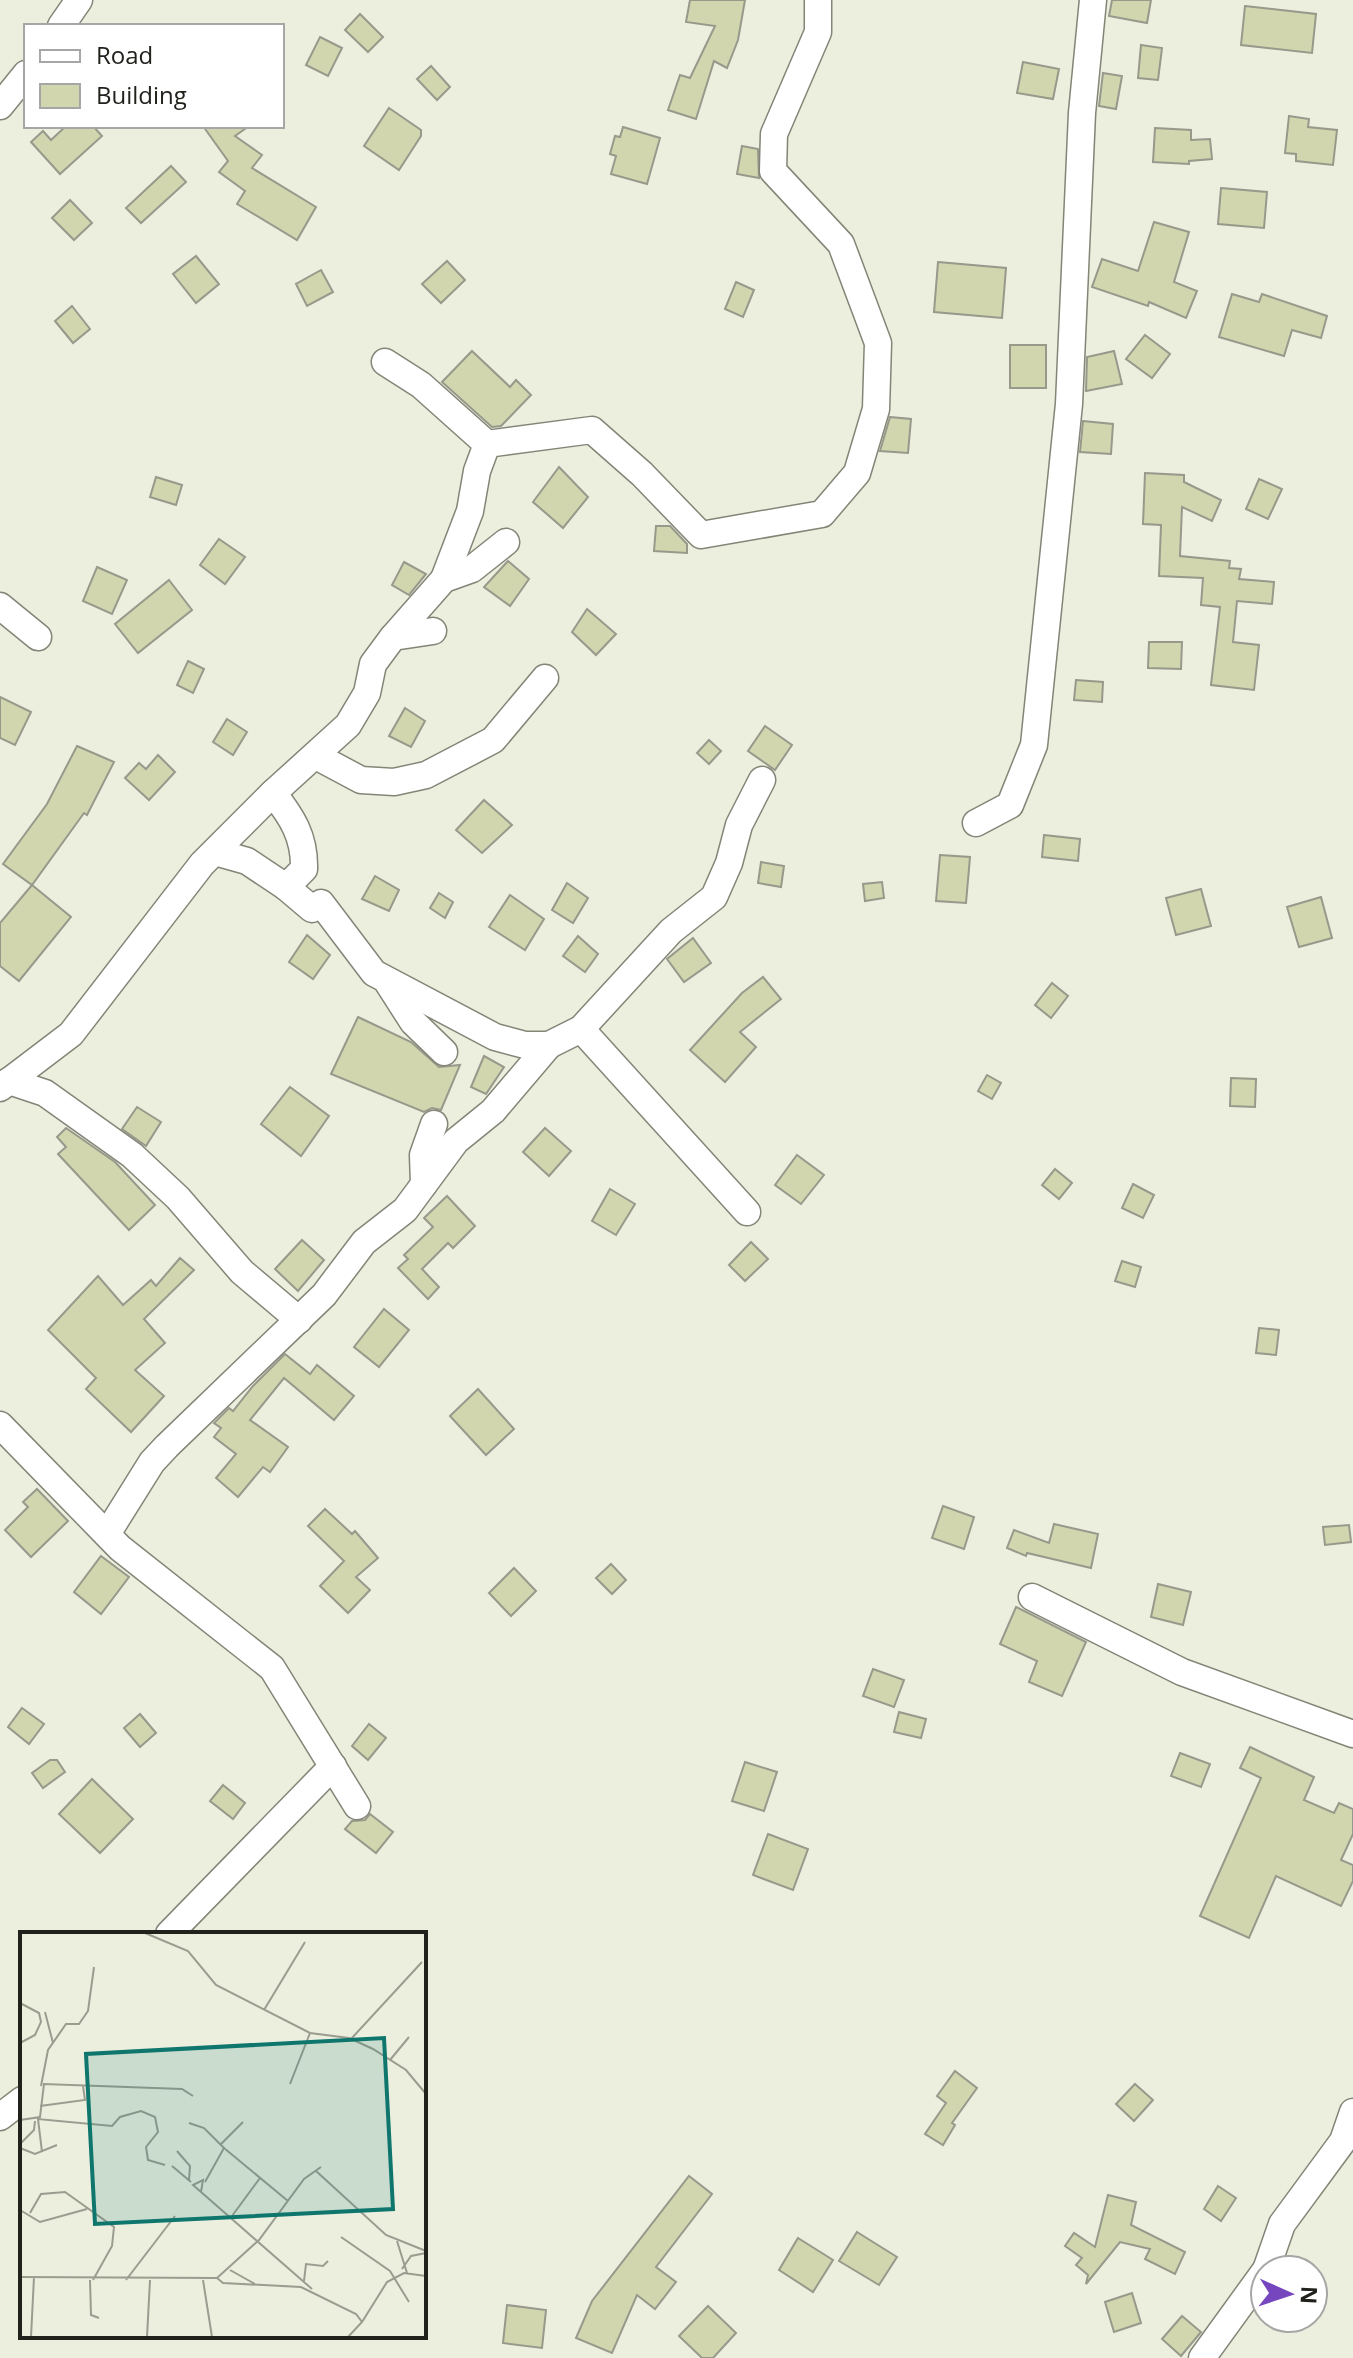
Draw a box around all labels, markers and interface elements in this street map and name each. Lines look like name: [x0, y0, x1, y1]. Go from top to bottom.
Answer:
legend: [24, 24, 284, 128]
text: Road: [96, 38, 153, 71]
text: Building: [96, 78, 187, 111]
inset map: [20, 1932, 426, 2338]
north arrow: [1249, 2254, 1329, 2334]
text: N: [1295, 2285, 1325, 2305]

